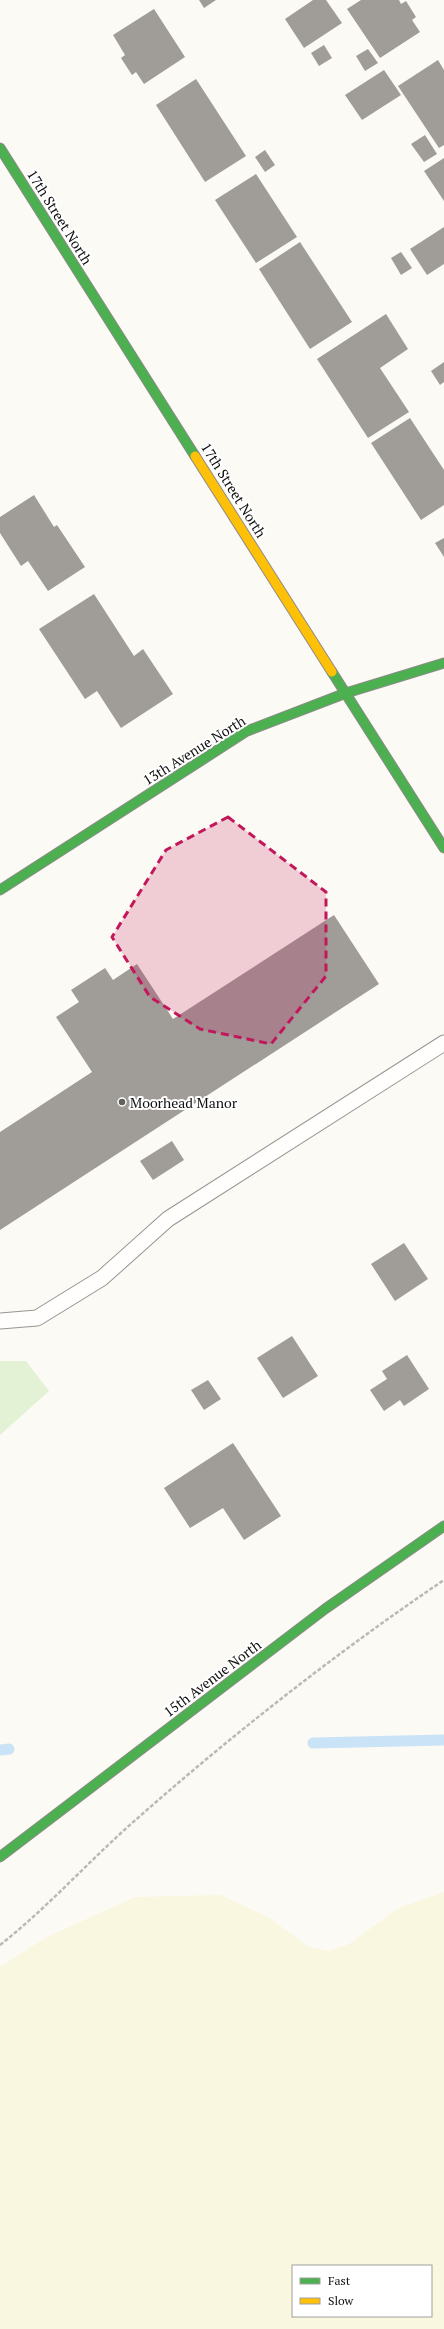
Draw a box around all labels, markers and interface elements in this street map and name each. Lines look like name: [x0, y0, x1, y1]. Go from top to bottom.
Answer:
street label: 17th Street North: [23, 166, 97, 268]
street label: 17th Street North: [197, 439, 271, 541]
street label: 13th Avenue North: [139, 711, 249, 789]
place label: Moorhead Manor: [130, 1093, 238, 1112]
marker: Moorhead Manor: [117, 1097, 127, 1107]
street label: 15th Avenue North: [159, 1635, 265, 1721]
legend: [292, 2265, 432, 2317]
text: Fast: [328, 2273, 351, 2288]
text: Slow: [328, 2293, 354, 2308]

